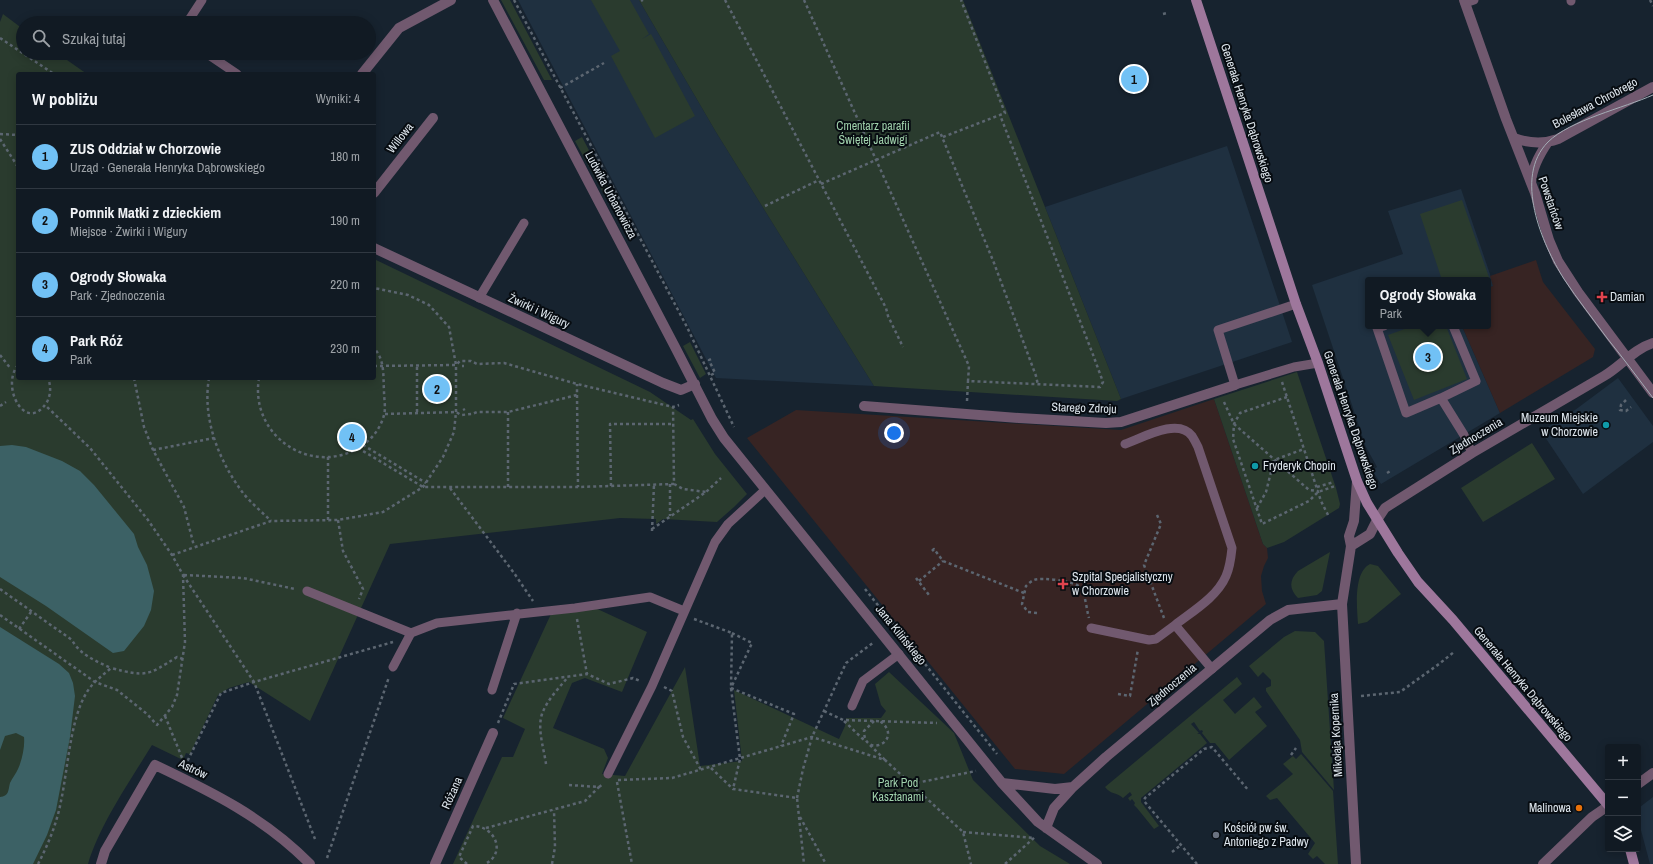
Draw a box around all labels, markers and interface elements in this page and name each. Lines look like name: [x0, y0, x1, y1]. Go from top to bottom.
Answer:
search box: [16, 16, 376, 60]
icon: search: [30, 27, 52, 49]
text: Szukaj tutaj: [62, 28, 126, 49]
street label: Generała Henryka Dąbrowskiego: [1217, 41, 1277, 185]
pin: 1: [1121, 64, 1147, 94]
street label: Bolesława Chrobrego: [1550, 74, 1640, 132]
text: W pobliżu: [32, 87, 98, 110]
text: Wyniki: 4: [316, 90, 360, 107]
park label: Cmentarz parafii Świętej Jadwigi: [836, 118, 910, 148]
street label: Willowa: [383, 119, 417, 157]
text: ZUS Oddział w Chorzowie: [70, 138, 221, 159]
text: 1: [42, 148, 48, 165]
text: 180 m: [330, 148, 360, 165]
street label: Ludwika Urbanowicza: [581, 149, 641, 242]
text: Urząd · Generała Henryka Dąbrowskiego: [70, 159, 265, 176]
street label: Powstańców: [1534, 174, 1568, 233]
text: Pomnik Matki z dzieckiem: [70, 202, 221, 223]
text: 2: [42, 212, 48, 229]
text: 190 m: [330, 212, 360, 229]
text: Miejsce · Żwirki i Wigury: [70, 223, 187, 240]
text: Ogrody Słowaka: [70, 266, 166, 287]
text: 3: [42, 276, 48, 293]
text: 220 m: [330, 276, 360, 293]
popup: [1365, 277, 1491, 329]
text: Ogrody Słowaka: [1380, 284, 1476, 305]
text: Park · Zjednoczenia: [70, 287, 165, 304]
place label: Damian: [1610, 289, 1644, 305]
street label: Żwirki i Wigury: [506, 290, 572, 332]
marker: Damian: [1597, 292, 1607, 302]
text: Park: [1380, 305, 1402, 322]
text: Park Róż: [70, 330, 123, 351]
text: 4: [42, 340, 48, 357]
text: 230 m: [330, 340, 360, 357]
pin: 3: [1415, 342, 1441, 372]
street label: Generała Henryka Dąbrowskiego: [1320, 349, 1382, 491]
text: Park: [70, 351, 92, 368]
pin: 2: [424, 374, 450, 404]
street label: Starego Zdroju: [1051, 399, 1117, 417]
place label: Muzeum Miejskie w Chorzowie: [1521, 410, 1598, 440]
street label: Zjednoczenia: [1447, 414, 1506, 458]
marker: Muzeum Miejskie w Chorzowie: [1601, 420, 1611, 430]
pin: 4: [339, 422, 365, 452]
your location: [884, 423, 904, 443]
place label: Fryderyk Chopin: [1263, 458, 1336, 474]
marker: Fryderyk Chopin: [1250, 461, 1260, 471]
place label: Szpital Specjalistyczny w Chorzowie: [1072, 569, 1173, 599]
marker: Szpital Specjalistyczny w Chorzowie: [1057, 578, 1069, 590]
street label: Jana Kilińskiego: [872, 602, 930, 668]
street label: Generała Henryka Dąbrowskiego: [1470, 623, 1576, 745]
street label: Zjednoczenia: [1144, 660, 1200, 710]
street label: Mikołaja Kopernika: [1326, 692, 1346, 777]
map controls: [1605, 744, 1641, 852]
button: +: [1605, 744, 1641, 780]
street label: Astrów: [175, 755, 211, 783]
street label: Różana: [438, 774, 466, 812]
park label: Park Pod Kasztanami: [872, 775, 924, 805]
button: −: [1605, 780, 1641, 816]
place label: Malinowa: [1529, 800, 1572, 816]
marker: Malinowa: [1574, 803, 1584, 813]
button: layers: [1605, 816, 1641, 852]
place label: Kościół pw św. Antoniego z Padwy: [1223, 820, 1309, 850]
marker: Kościół pw św. Antoniego z Padwy: [1211, 830, 1221, 840]

